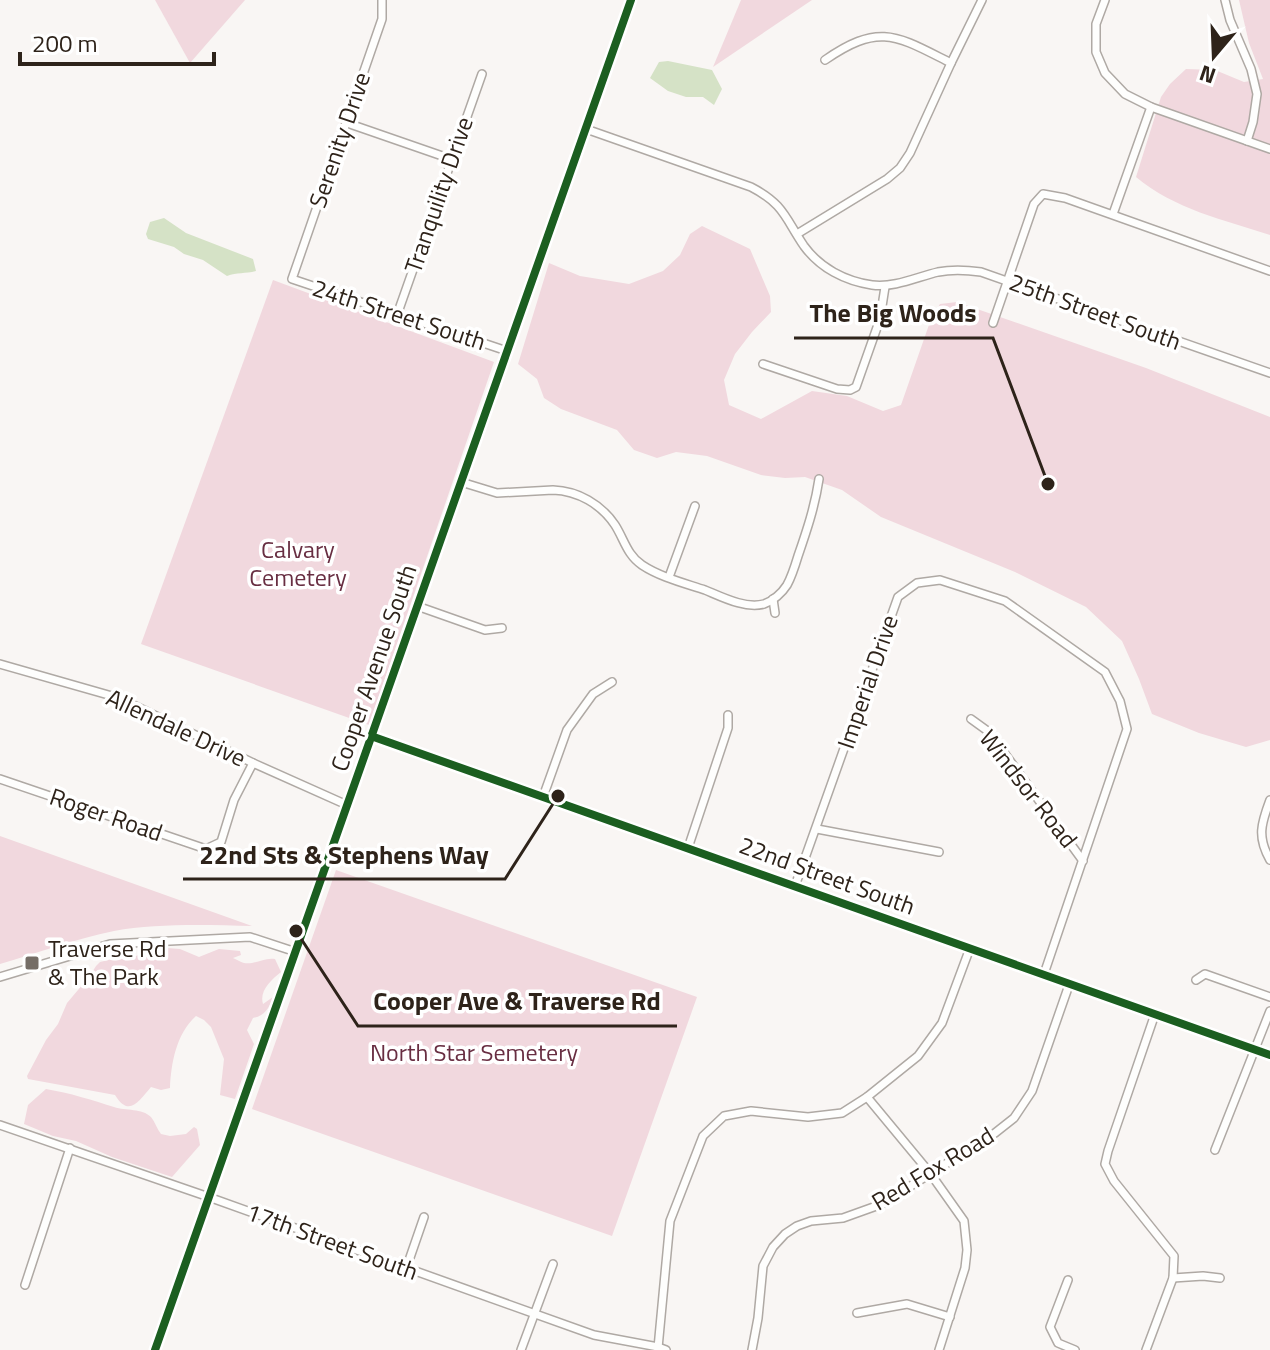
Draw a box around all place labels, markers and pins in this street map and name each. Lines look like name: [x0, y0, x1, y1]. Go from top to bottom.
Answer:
callout: The Big Woods: [794, 288, 993, 338]
callout: 22nd Sts & Stephens Way: [183, 829, 505, 879]
place label: Traverse Rd & The Park: [48, 930, 166, 994]
marker: Traverse Rd & The Park: [23, 954, 41, 972]
callout: Cooper Ave & Traverse Rd: [358, 976, 677, 1026]

